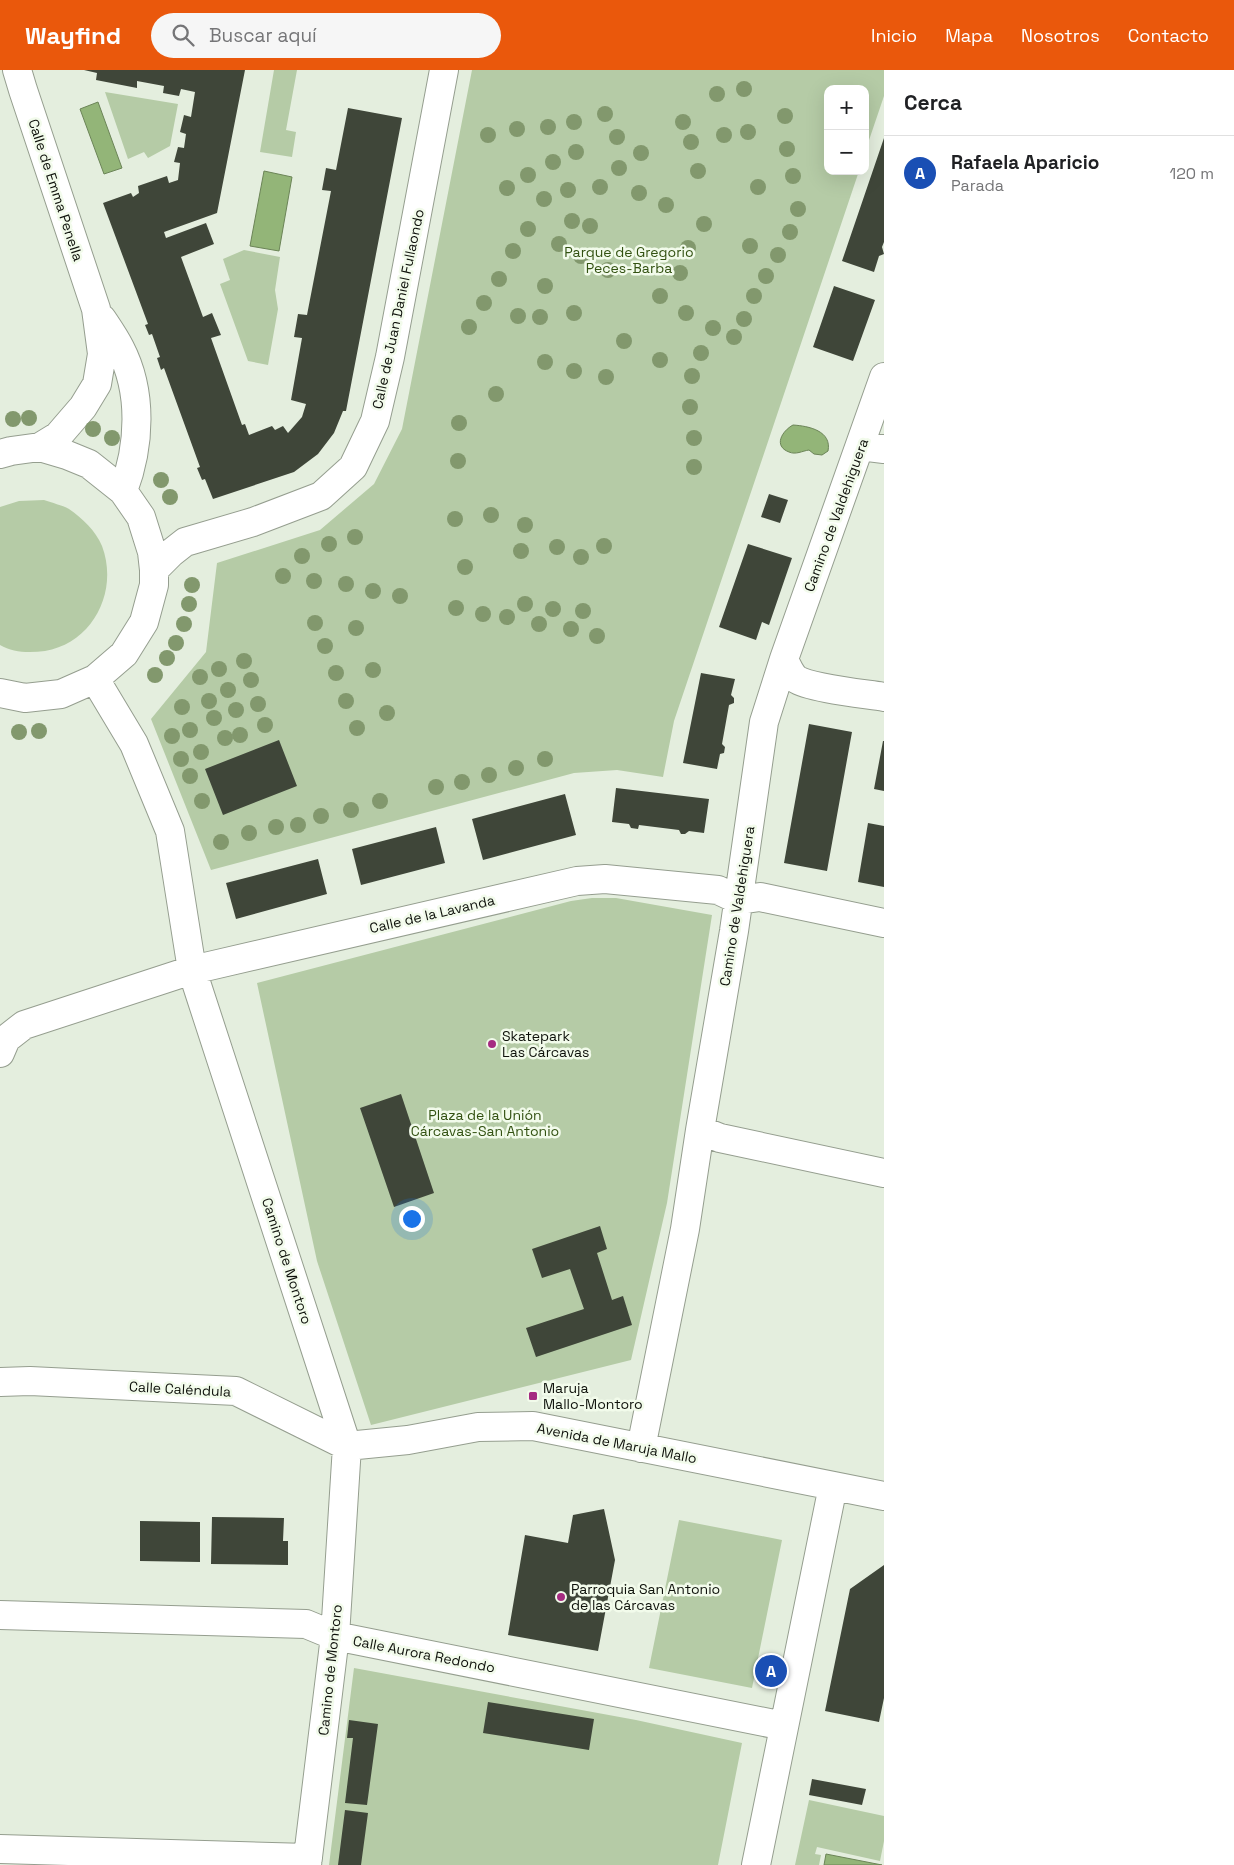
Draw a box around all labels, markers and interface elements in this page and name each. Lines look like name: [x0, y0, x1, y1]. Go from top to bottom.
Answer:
search box: [151, 13, 501, 58]
text: Wayfind: [25, 20, 121, 51]
icon: search: [169, 21, 197, 49]
text: Buscar aquí: [209, 23, 317, 48]
text: Inicio: [871, 24, 917, 47]
text: Mapa: [945, 24, 993, 47]
text: Nosotros: [1021, 24, 1100, 47]
text: Contacto: [1128, 24, 1209, 47]
map controls: [824, 85, 869, 175]
button: +: [824, 85, 869, 130]
text: Cerca: [904, 89, 962, 116]
street label: Calle de Emma Penella: [24, 117, 88, 263]
button: −: [824, 130, 869, 175]
text: Rafaela Aparicio: [951, 150, 1099, 175]
text: A: [915, 163, 925, 184]
text: 120 m: [1170, 163, 1214, 184]
text: Parada: [951, 175, 1004, 196]
street label: Calle de Juan Daniel Fullaondo: [368, 207, 428, 411]
park label: Parque de Gregorio Peces-Barba: [564, 243, 694, 277]
street label: Camino de Valdehiguera: [800, 436, 872, 594]
street label: Camino de Valdehiguera: [715, 825, 759, 987]
street label: Calle de la Lavanda: [368, 891, 496, 937]
place label: Skatepark Las Cárcavas: [502, 1027, 589, 1061]
marker: Skatepark Las Cárcavas: [486, 1038, 498, 1050]
park label: Plaza de la Unión Cárcavas-San Antonio: [411, 1106, 559, 1140]
street label: Camino de Montoro: [258, 1195, 316, 1327]
your location: [399, 1206, 425, 1232]
street label: Calle Caléndula: [129, 1377, 231, 1401]
place label: Maruja Mallo-Montoro: [543, 1379, 643, 1413]
marker: Maruja Mallo-Montoro: [527, 1390, 539, 1402]
street label: Avenida de Maruja Mallo: [536, 1419, 698, 1467]
place label: Parroquia San Antonio de las Cárcavas: [571, 1580, 720, 1614]
marker: Parroquia San Antonio de las Cárcavas: [555, 1591, 567, 1603]
street label: Camino de Montoro: [314, 1603, 346, 1737]
street label: Calle Aurora Redondo: [351, 1631, 497, 1677]
pin: A: [755, 1652, 787, 1690]

